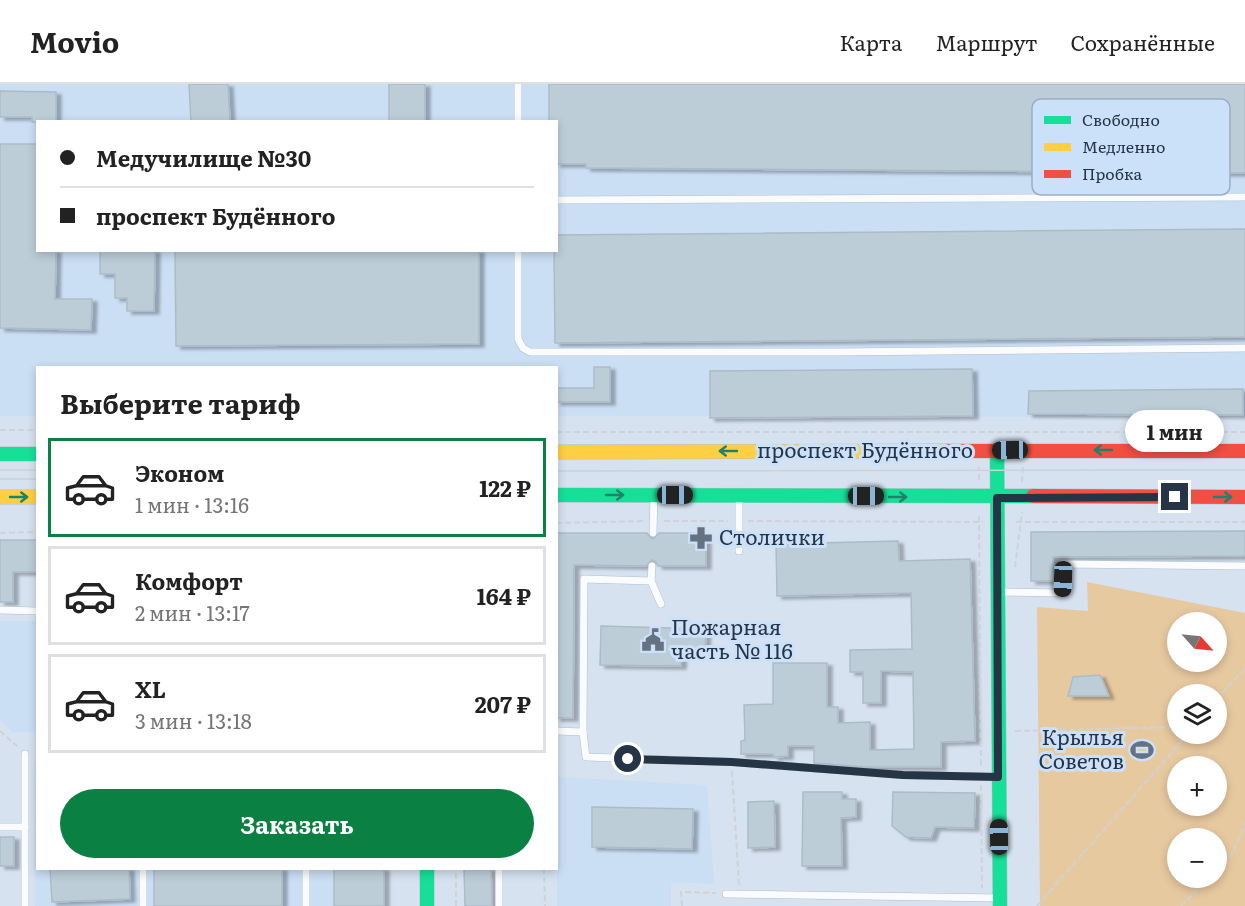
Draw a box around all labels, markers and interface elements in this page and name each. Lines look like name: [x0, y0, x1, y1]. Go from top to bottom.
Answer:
text: Movio: [30, 20, 119, 62]
text: Карта: [839, 26, 902, 57]
text: Маршрут: [935, 26, 1037, 57]
text: Сохранённые: [1070, 26, 1215, 57]
legend: [1032, 99, 1230, 195]
text: Свободно: [1082, 107, 1160, 131]
text: Медленно: [1082, 134, 1165, 158]
text: Медучилище №30: [96, 141, 311, 174]
text: Пробка: [1082, 161, 1143, 185]
text: проспект Будённого: [96, 199, 335, 232]
text: Выберите тариф: [60, 382, 301, 422]
callout: 1 мин: [1126, 410, 1224, 452]
text: 1 мин: [1146, 416, 1203, 446]
street label: проспект Будённого: [757, 433, 973, 464]
car: [992, 441, 1028, 459]
one-way arrow: [1093, 444, 1113, 456]
one-way arrow: [719, 446, 739, 457]
text: Эконом: [135, 456, 224, 489]
icon: car: [63, 461, 117, 515]
text: 122 ₽: [479, 471, 531, 504]
route end: [1161, 483, 1188, 510]
car: [657, 486, 693, 504]
car: [848, 487, 884, 505]
text: 1 мин · 13:16: [135, 489, 249, 519]
one-way arrow: [604, 489, 624, 501]
one-way arrow: [8, 491, 28, 503]
one-way arrow: [888, 491, 908, 503]
one-way arrow: [1213, 491, 1233, 503]
place label: Столички: [719, 520, 825, 551]
pharmacy icon: Столички: [688, 525, 714, 551]
car: [1053, 561, 1073, 597]
text: Комфорт: [135, 564, 243, 597]
icon: car: [63, 569, 117, 623]
text: 164 ₽: [477, 579, 531, 612]
text: 2 мин · 13:17: [135, 597, 250, 627]
place label: Пожарная часть № 116: [671, 610, 793, 665]
north arrow: [1167, 612, 1227, 672]
map controls: [1167, 612, 1227, 888]
public building icon: Пожарная часть № 116: [640, 627, 666, 653]
text: XL: [135, 672, 166, 705]
icon: car: [63, 677, 117, 731]
button: layers: [1167, 684, 1227, 744]
text: 207 ₽: [475, 687, 531, 720]
text: 3 мин · 13:18: [135, 705, 252, 735]
place label: Крылья Советов: [1038, 720, 1124, 775]
sports icon: Крылья Советов: [1129, 737, 1155, 763]
route start: [614, 745, 641, 772]
button: +: [1167, 756, 1227, 816]
button: Заказать: [60, 789, 534, 858]
car: [990, 819, 1008, 855]
button: −: [1167, 828, 1227, 888]

